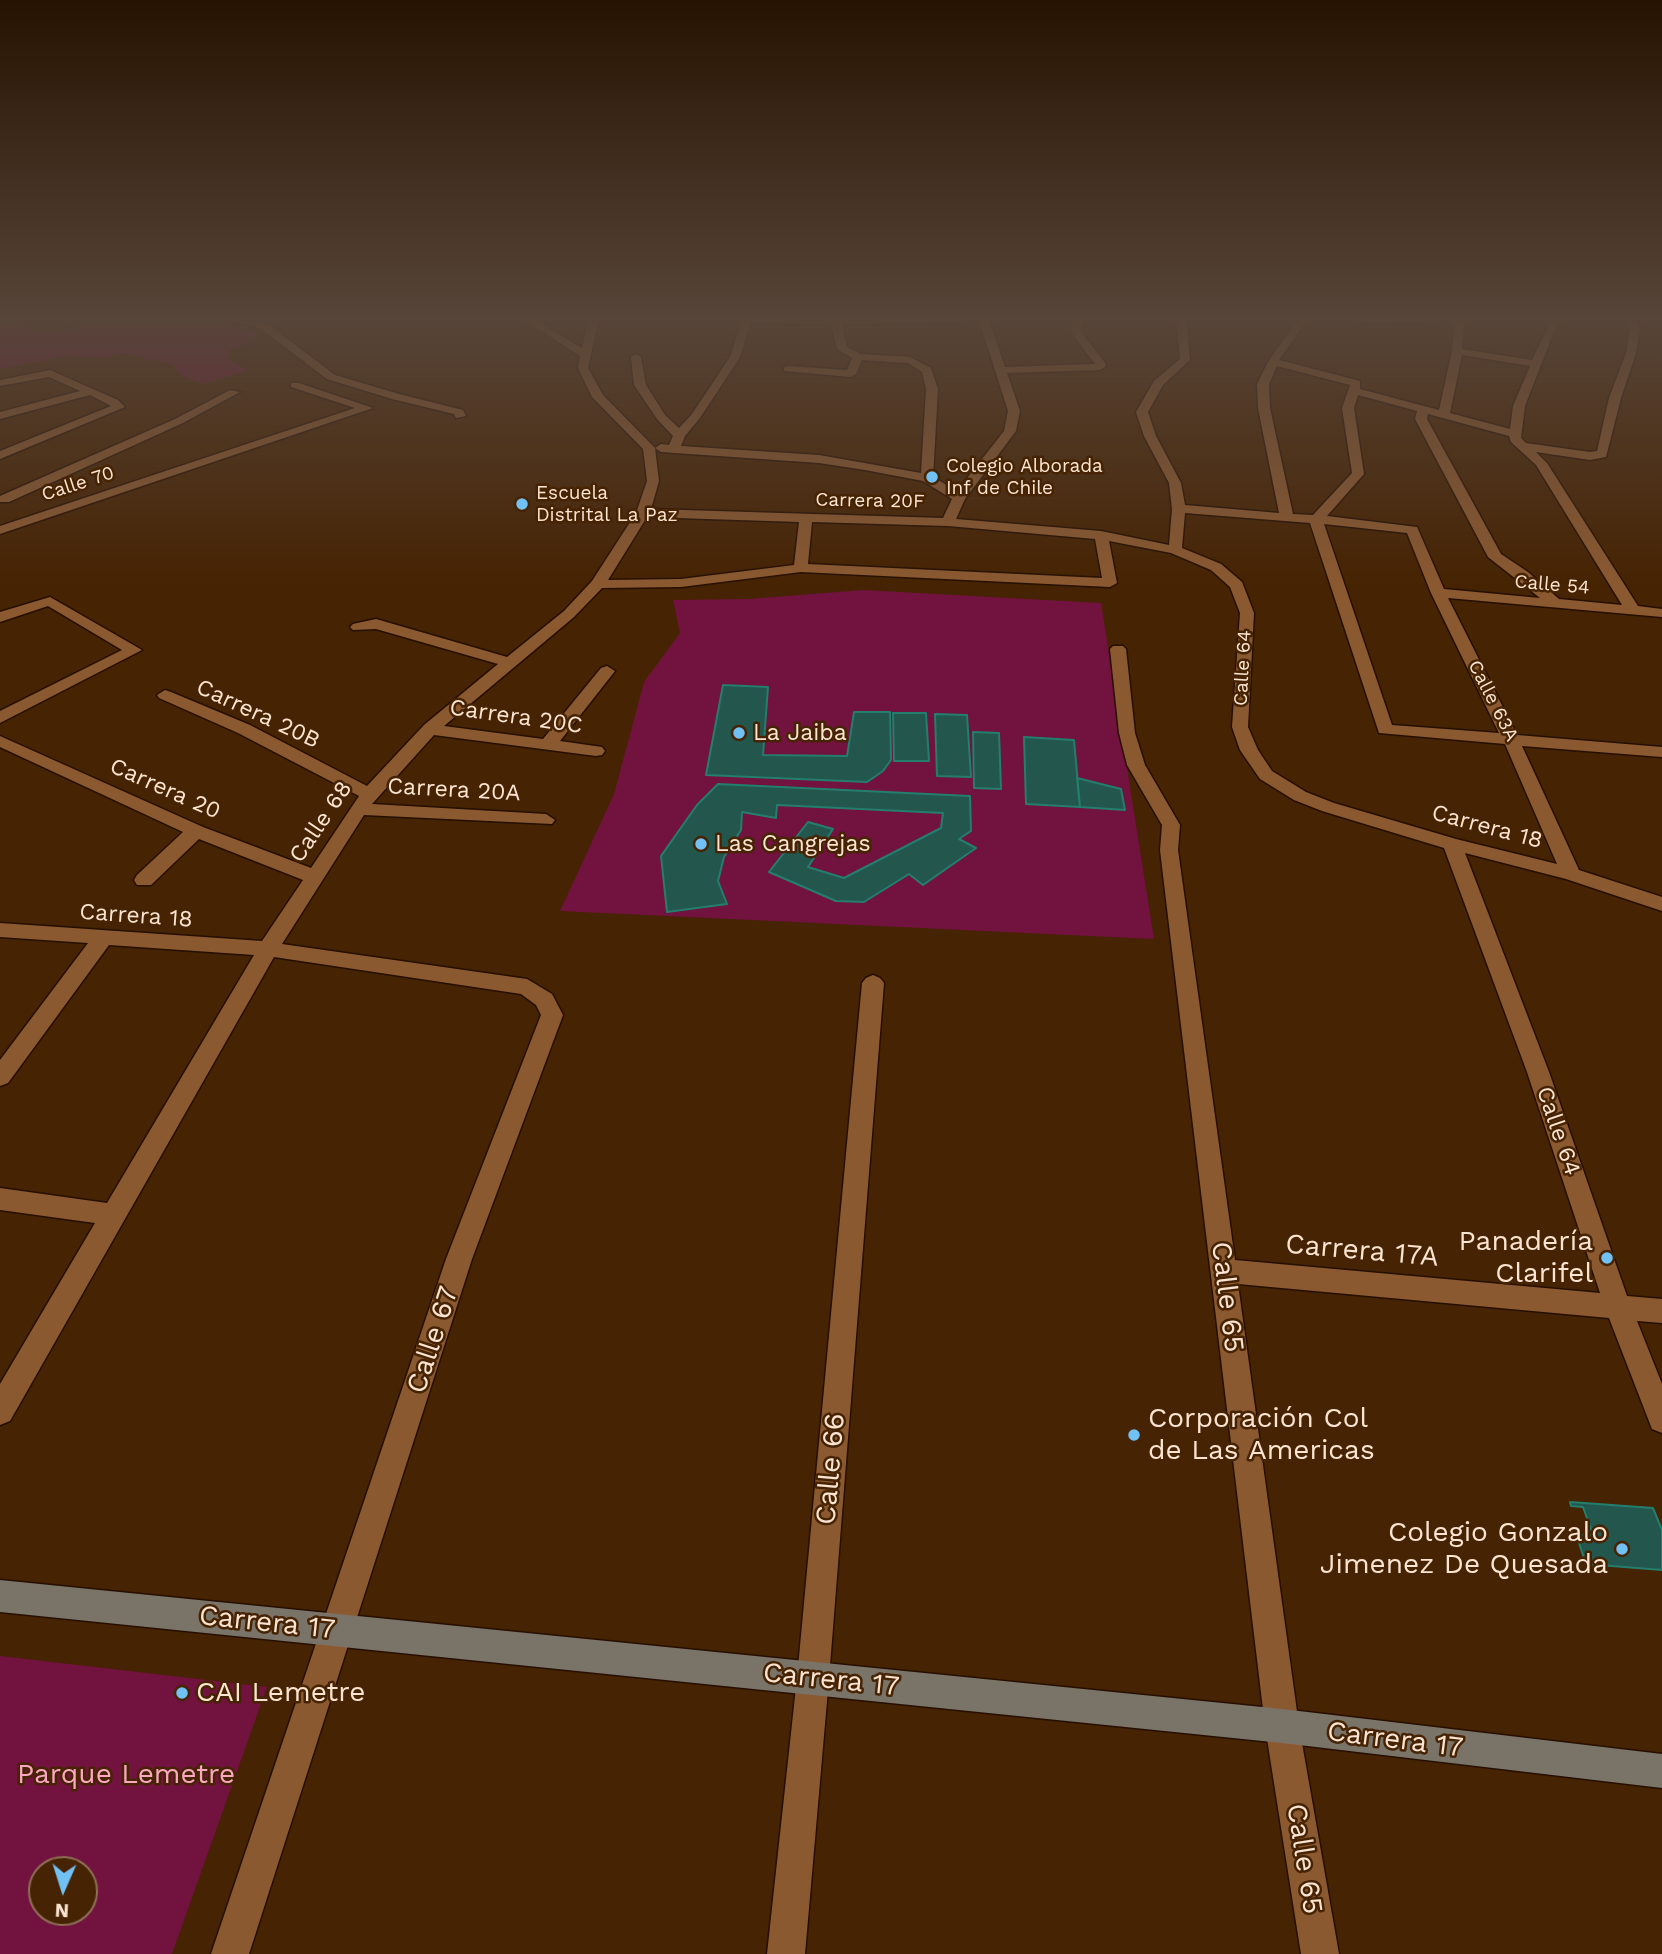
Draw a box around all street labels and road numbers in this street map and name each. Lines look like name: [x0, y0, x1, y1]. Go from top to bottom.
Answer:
street label: Calle 70: [39, 462, 117, 506]
street label: Carrera 20F: [815, 489, 925, 513]
street label: Calle 54: [1513, 570, 1591, 600]
street label: Calle 64: [1230, 629, 1256, 707]
street label: Calle 63A: [1463, 657, 1523, 745]
street label: Carrera 20B: [192, 673, 324, 755]
street label: Carrera 20C: [448, 694, 584, 740]
street label: Carrera 20: [105, 752, 225, 826]
street label: Carrera 20A: [387, 773, 521, 807]
street label: Calle 68: [284, 776, 358, 868]
street label: Carrera 18: [1429, 799, 1545, 855]
street label: Carrera 18: [78, 898, 194, 934]
street label: Calle 64: [1530, 1083, 1586, 1179]
street label: Carrera 17A: [1284, 1228, 1440, 1274]
street label: Calle 65: [1204, 1240, 1250, 1354]
street label: Calle 67: [400, 1282, 466, 1398]
street label: Calle 66: [809, 1412, 853, 1526]
street label: Carrera 17: [197, 1599, 337, 1647]
street label: Carrera 17: [761, 1656, 901, 1704]
street label: Carrera 17: [1325, 1715, 1465, 1765]
street label: Calle 65: [1279, 1801, 1329, 1917]

